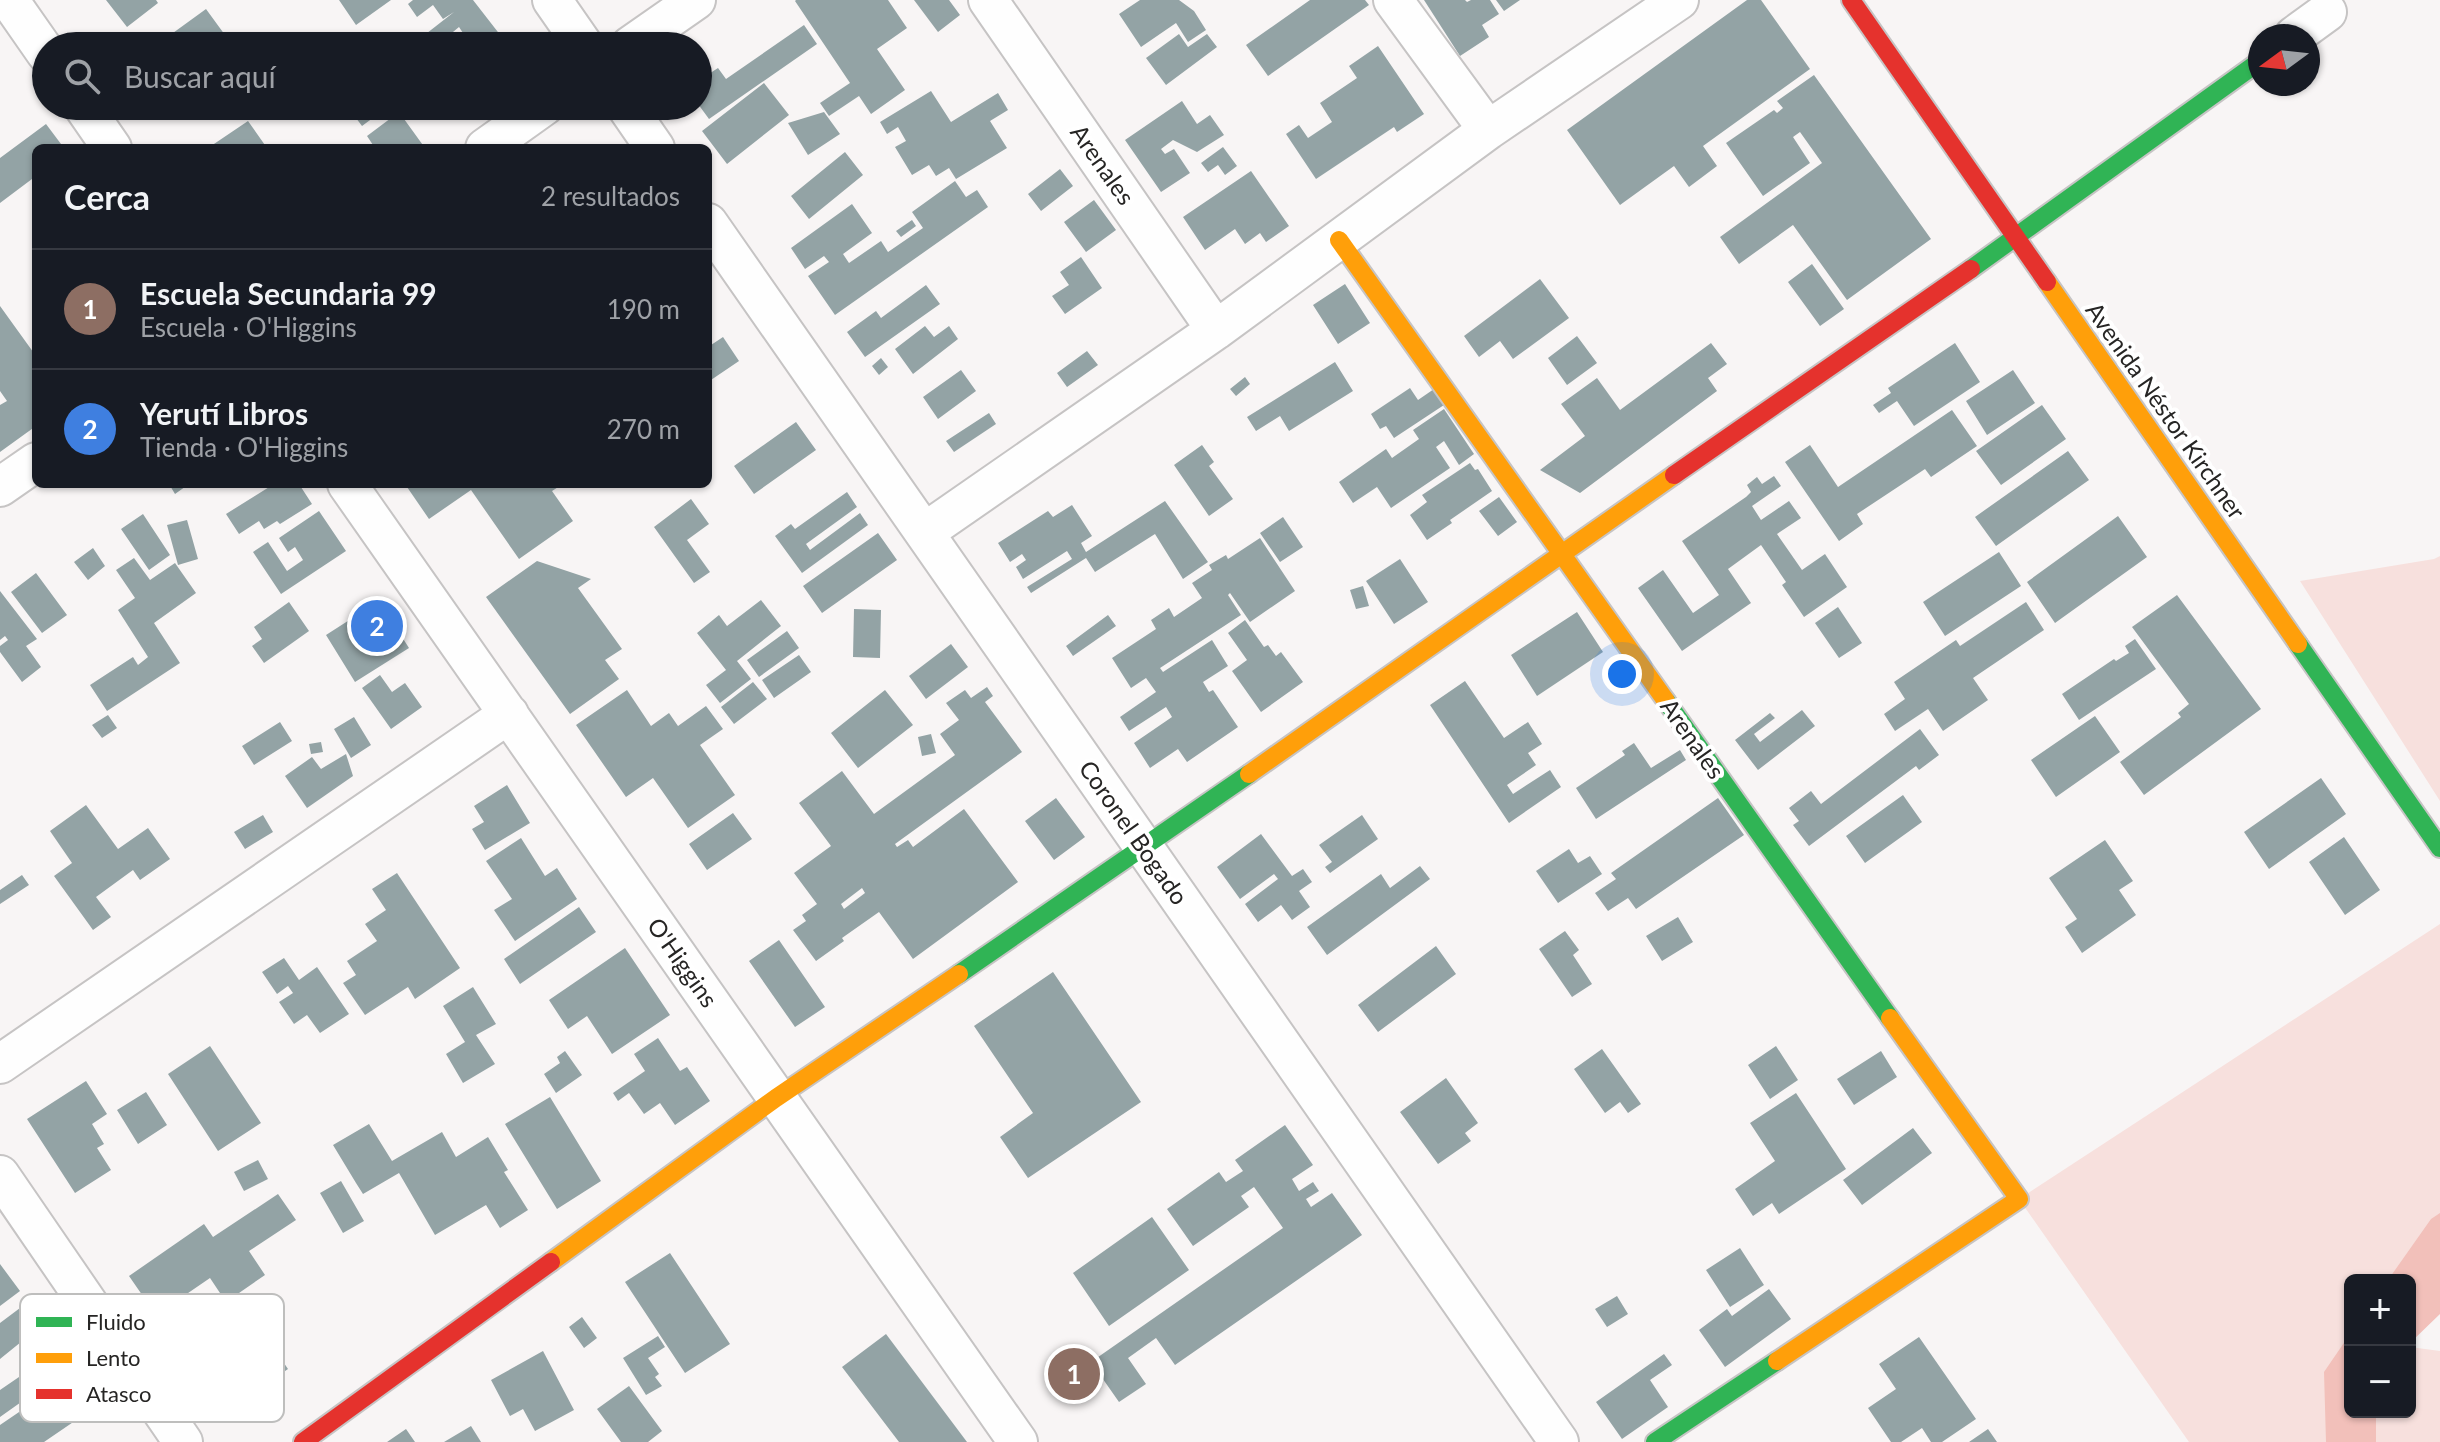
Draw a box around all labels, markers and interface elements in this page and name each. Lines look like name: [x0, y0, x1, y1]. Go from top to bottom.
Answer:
north arrow: [2248, 24, 2320, 96]
search box: [32, 32, 712, 120]
icon: search: [60, 54, 104, 98]
text: Buscar aquí: [124, 58, 276, 94]
street label: Arenales: [1065, 118, 1141, 210]
text: Cerca: [64, 176, 150, 217]
text: 2 resultados: [541, 180, 680, 212]
text: Escuela Secundaria 99: [140, 275, 437, 311]
text: 1: [82, 293, 98, 325]
text: 190 m: [607, 293, 680, 325]
street label: Avenida Néstor Kirchner: [2080, 296, 2252, 524]
text: Escuela · O'Higgins: [140, 311, 357, 343]
text: Yerutí Libros: [140, 395, 308, 431]
text: 2: [82, 413, 98, 445]
text: 270 m: [607, 413, 680, 445]
text: Tienda · O'Higgins: [140, 431, 348, 463]
pin: 2: [351, 596, 403, 656]
your location: [1602, 654, 1642, 694]
street label: Arenales: [1655, 692, 1731, 784]
street label: Coronel Bogado: [1074, 754, 1195, 910]
street label: O'Higgins: [642, 912, 724, 1012]
map controls: [2344, 1274, 2416, 1418]
button: +: [2344, 1274, 2416, 1346]
legend: [20, 1294, 284, 1422]
text: Fluido: [86, 1308, 146, 1335]
text: Lento: [86, 1344, 141, 1371]
pin: 1: [1048, 1344, 1100, 1404]
button: −: [2344, 1346, 2416, 1418]
text: Atasco: [86, 1380, 151, 1407]

